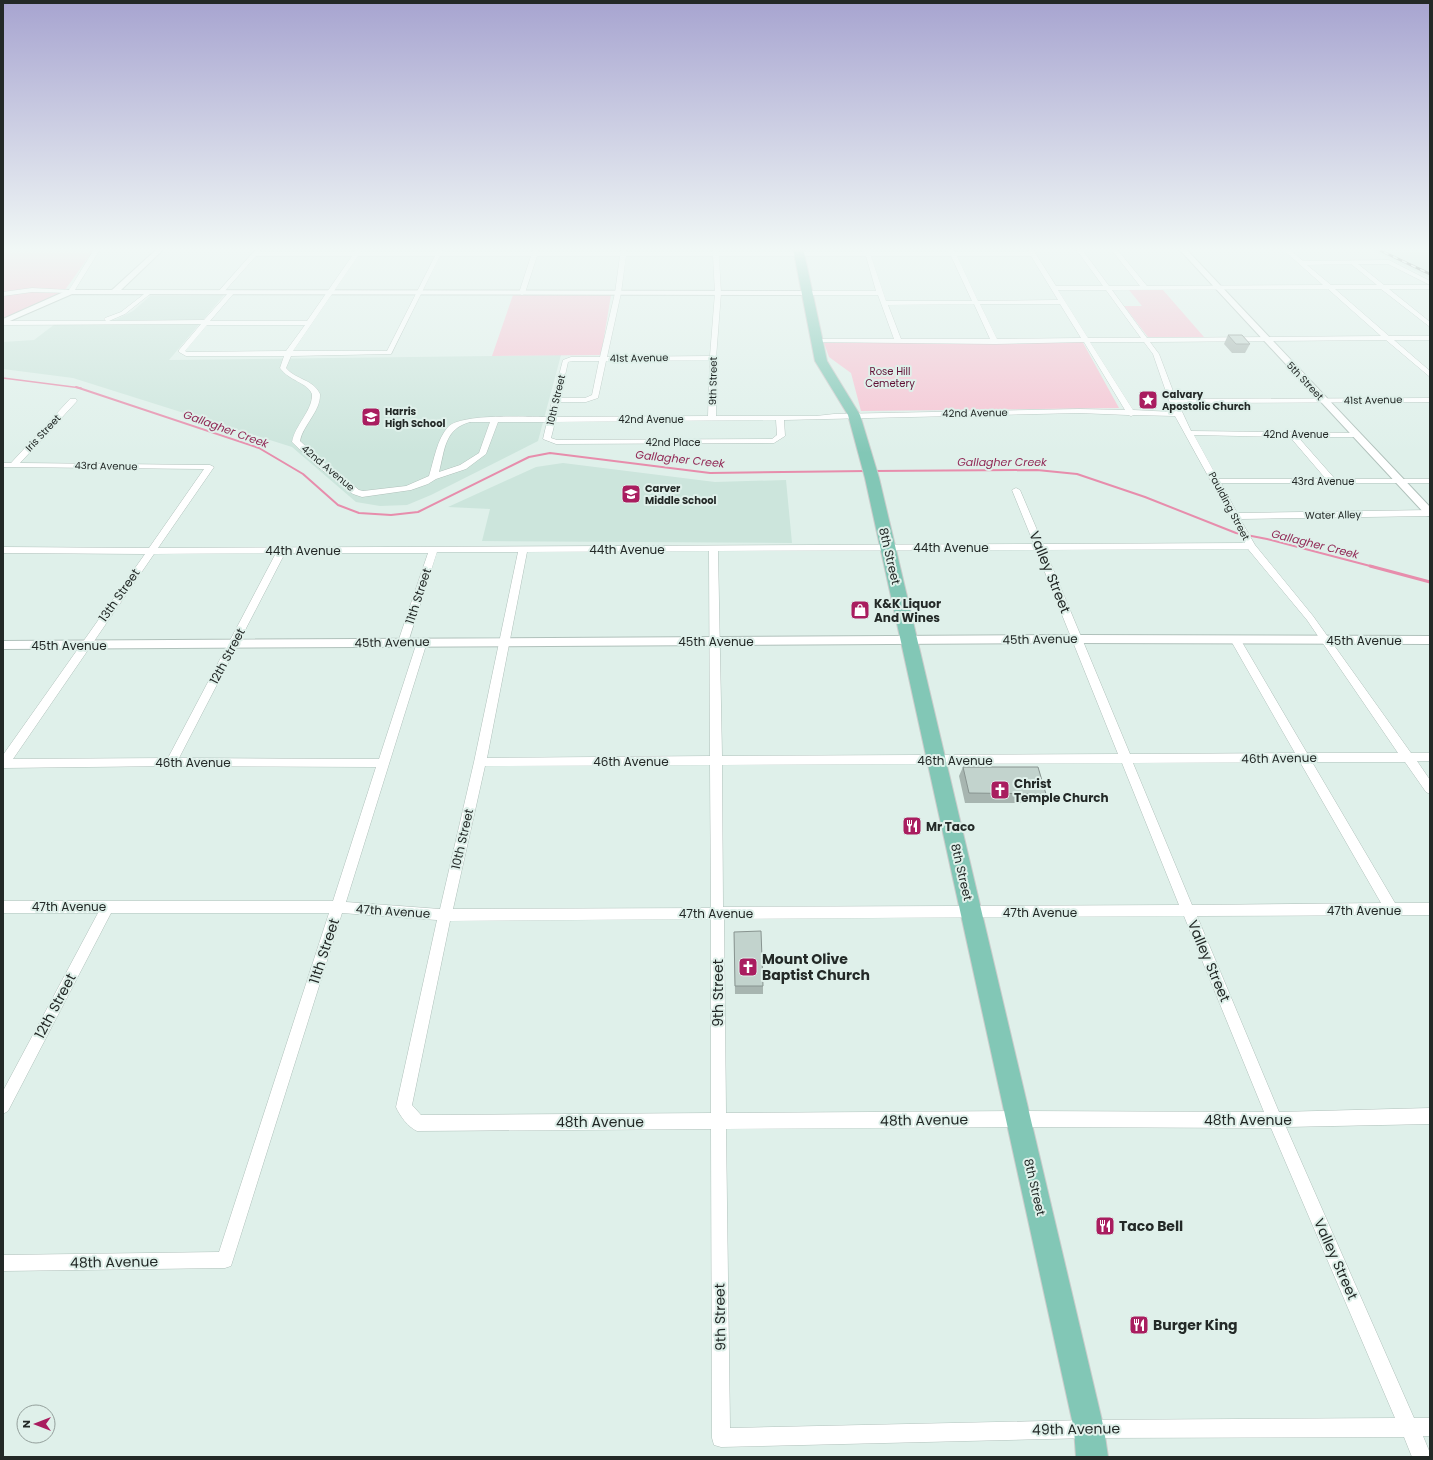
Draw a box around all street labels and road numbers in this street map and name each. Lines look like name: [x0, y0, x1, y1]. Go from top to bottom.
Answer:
street label: 41st Avenue: [610, 350, 668, 366]
street label: 9th Street: [705, 356, 721, 405]
street label: 5th Street: [1283, 358, 1327, 404]
street label: 10th Street: [543, 373, 569, 427]
street label: 41st Avenue: [1344, 392, 1402, 408]
street label: 42nd Avenue: [942, 405, 1008, 421]
street label: Iris Street: [22, 411, 64, 455]
street label: 42nd Avenue: [618, 412, 684, 427]
street label: 42nd Avenue: [1263, 427, 1329, 442]
street label: 42nd Place: [645, 435, 701, 450]
street label: 42nd Avenue: [298, 441, 358, 495]
street label: 43rd Avenue: [74, 458, 138, 474]
street label: Paulding Street: [1205, 469, 1254, 543]
street label: 43rd Avenue: [1292, 474, 1354, 489]
street label: Water Alley: [1305, 507, 1362, 523]
street label: 8th Street: [875, 526, 905, 586]
street label: Valley Street: [1024, 528, 1076, 616]
street label: 44th Avenue: [913, 539, 989, 556]
street label: 44th Avenue: [589, 541, 665, 558]
street label: 44th Avenue: [265, 542, 341, 559]
street label: 13th Street: [94, 565, 144, 625]
street label: 11th Street: [401, 566, 435, 626]
street label: 12th Street: [205, 625, 249, 687]
street label: 45th Avenue: [1002, 630, 1078, 648]
street label: 45th Avenue: [1326, 632, 1402, 649]
street label: 45th Avenue: [354, 633, 430, 651]
street label: 45th Avenue: [678, 633, 754, 650]
street label: 45th Avenue: [31, 637, 107, 654]
street label: 46th Avenue: [1241, 749, 1317, 767]
street label: 46th Avenue: [917, 752, 993, 769]
street label: 46th Avenue: [593, 753, 669, 770]
street label: 46th Avenue: [155, 754, 231, 771]
street label: 10th Street: [447, 807, 477, 871]
street label: 8th Street: [947, 842, 977, 902]
street label: 47th Avenue: [32, 898, 106, 915]
street label: 47th Avenue: [355, 900, 431, 922]
street label: 47th Avenue: [1327, 902, 1401, 919]
street label: 47th Avenue: [1003, 904, 1077, 921]
street label: 47th Avenue: [679, 905, 753, 922]
street label: 11th Street: [304, 916, 344, 986]
street label: Valley Street: [1183, 917, 1235, 1005]
street label: 9th Street: [708, 959, 728, 1027]
street label: 12th Street: [29, 970, 81, 1042]
street label: 48th Avenue: [880, 1109, 968, 1131]
street label: 48th Avenue: [1204, 1110, 1292, 1130]
street label: 48th Avenue: [556, 1112, 644, 1132]
street label: 8th Street: [1020, 1157, 1050, 1217]
street label: Valley Street: [1309, 1215, 1363, 1303]
street label: 48th Avenue: [70, 1251, 158, 1273]
street label: 9th Street: [709, 1283, 731, 1351]
street label: 49th Avenue: [1032, 1418, 1120, 1440]

